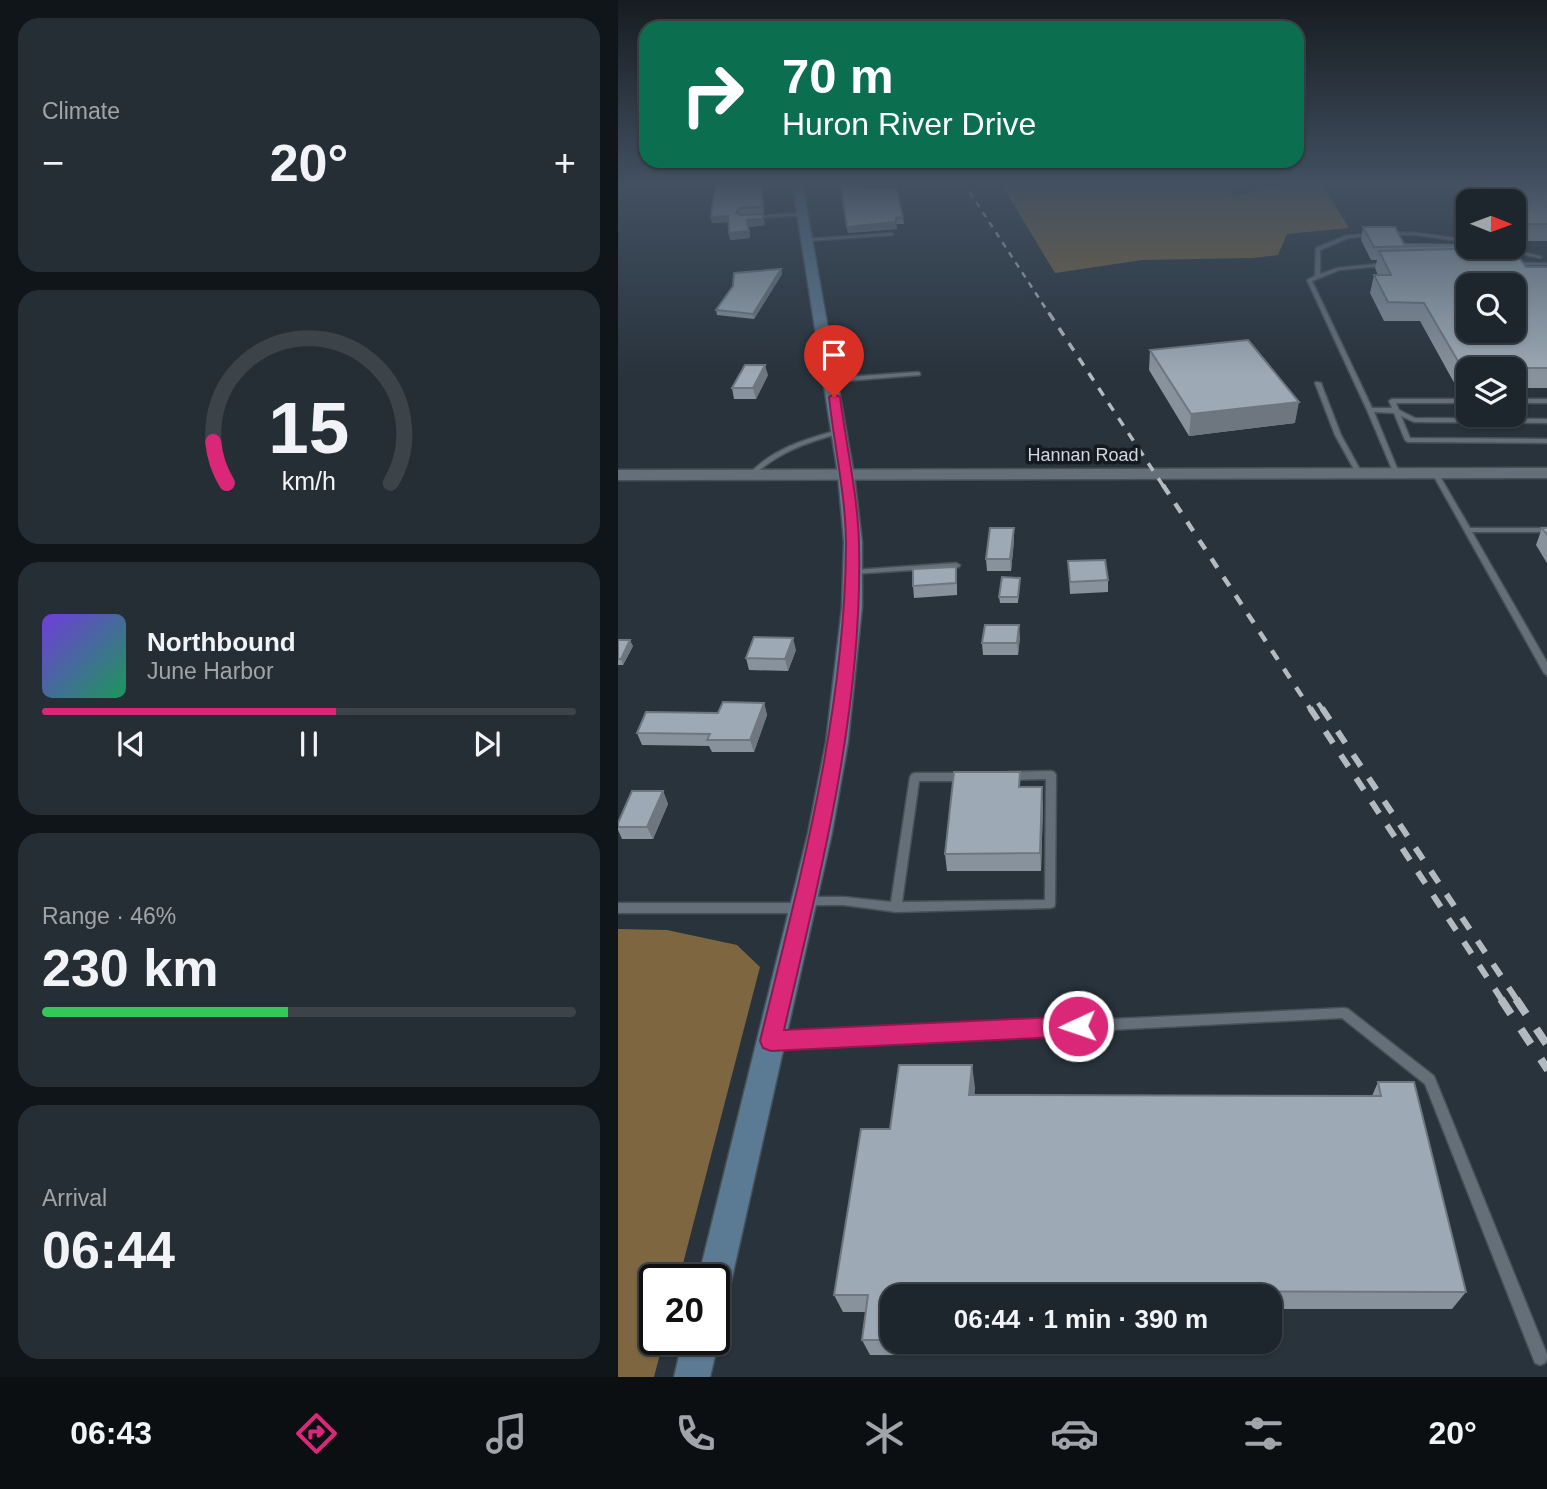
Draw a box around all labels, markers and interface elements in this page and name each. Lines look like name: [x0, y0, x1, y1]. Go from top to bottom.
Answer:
icon: right: [667, 49, 758, 140]
text: 70 m: [782, 49, 894, 103]
text: Climate: [42, 98, 120, 124]
text: Huron River Drive: [782, 106, 1036, 142]
text: 20°: [270, 134, 348, 192]
text: −: [42, 142, 64, 184]
text: +: [554, 142, 576, 184]
north arrow: [1456, 189, 1526, 259]
map controls: [1456, 189, 1526, 427]
button: search: [1456, 273, 1526, 343]
pin: [804, 325, 864, 397]
icon: arrive: [815, 336, 853, 374]
button: layers: [1456, 357, 1526, 427]
text: 15: [269, 387, 349, 468]
street label: Hannan Road: [1027, 445, 1139, 465]
text: km/h: [282, 466, 336, 494]
text: Northbound: [147, 627, 296, 657]
text: June Harbor: [147, 658, 274, 684]
icon: previous: [112, 725, 150, 763]
icon: pause: [290, 725, 328, 763]
icon: next: [468, 725, 506, 763]
text: Range · 46%: [42, 903, 176, 929]
text: 230 km: [42, 939, 218, 997]
position arrow: [1041, 989, 1115, 1063]
text: Arrival: [42, 1185, 107, 1211]
text: 06:44: [42, 1221, 175, 1279]
speed limit sign: 20: [639, 1264, 730, 1355]
text: 06:44 · 1 min · 390 m: [954, 1304, 1208, 1334]
icon: directions: [292, 1409, 341, 1458]
icon: music: [482, 1409, 531, 1458]
icon: phone: [671, 1409, 720, 1458]
icon: climate: [860, 1409, 909, 1458]
icon: car: [1050, 1409, 1099, 1458]
icon: filters: [1239, 1409, 1288, 1458]
text: 06:43: [70, 1415, 152, 1451]
text: 20°: [1428, 1415, 1477, 1451]

